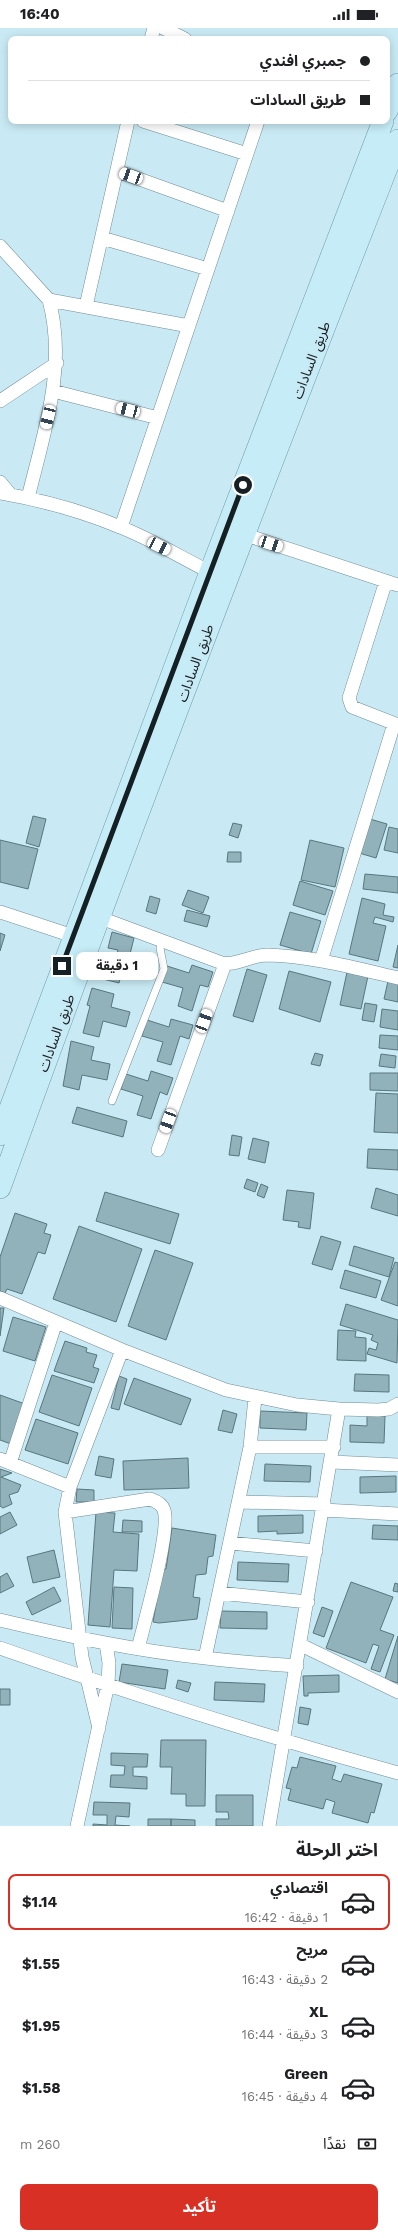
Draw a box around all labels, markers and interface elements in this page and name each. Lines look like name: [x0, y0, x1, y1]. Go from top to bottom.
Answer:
text: 16:40: [20, 5, 60, 23]
text: جمبري افندي: [260, 52, 346, 70]
text: طريق السادات: [250, 91, 346, 109]
car: [118, 166, 144, 186]
street label: طريق السادات: [289, 319, 335, 402]
car: [115, 401, 141, 419]
car: [39, 404, 57, 430]
route start: [234, 476, 252, 494]
car: [146, 535, 172, 557]
car: [258, 535, 284, 553]
street label: طريق السادات: [174, 622, 218, 705]
callout: 1 دقيقة: [76, 952, 158, 980]
route end: [53, 957, 71, 975]
text: 1 دقيقة: [96, 958, 138, 973]
street label: طريق السادات: [35, 992, 79, 1075]
car: [194, 1008, 214, 1034]
car: [158, 1108, 178, 1134]
text: اختر الرحلة: [296, 1839, 378, 1860]
text: اقتصادي: [270, 1879, 328, 1897]
icon: car: [340, 1884, 376, 1920]
text: $1.14: [22, 1893, 57, 1911]
text: 1 دقيقة · 16:42: [245, 1910, 328, 1925]
text: مريح: [296, 1941, 328, 1959]
icon: car: [340, 1946, 376, 1982]
text: $1.55: [22, 1955, 60, 1973]
text: 2 دقيقة · 16:43: [242, 1972, 328, 1987]
text: XL: [309, 2003, 328, 2021]
icon: car: [340, 2008, 376, 2044]
text: $1.95: [22, 2017, 60, 2035]
text: 3 دقيقة · 16:44: [242, 2027, 328, 2042]
text: Green: [284, 2065, 328, 2083]
icon: car: [340, 2070, 376, 2106]
text: $1.58: [22, 2079, 61, 2097]
text: 4 دقيقة · 16:45: [242, 2089, 328, 2104]
icon: cash: [356, 2133, 378, 2155]
text: نقدًا: [323, 2135, 346, 2153]
text: 260 m: [20, 2137, 60, 2152]
button: تأكيد: [20, 2184, 378, 2230]

